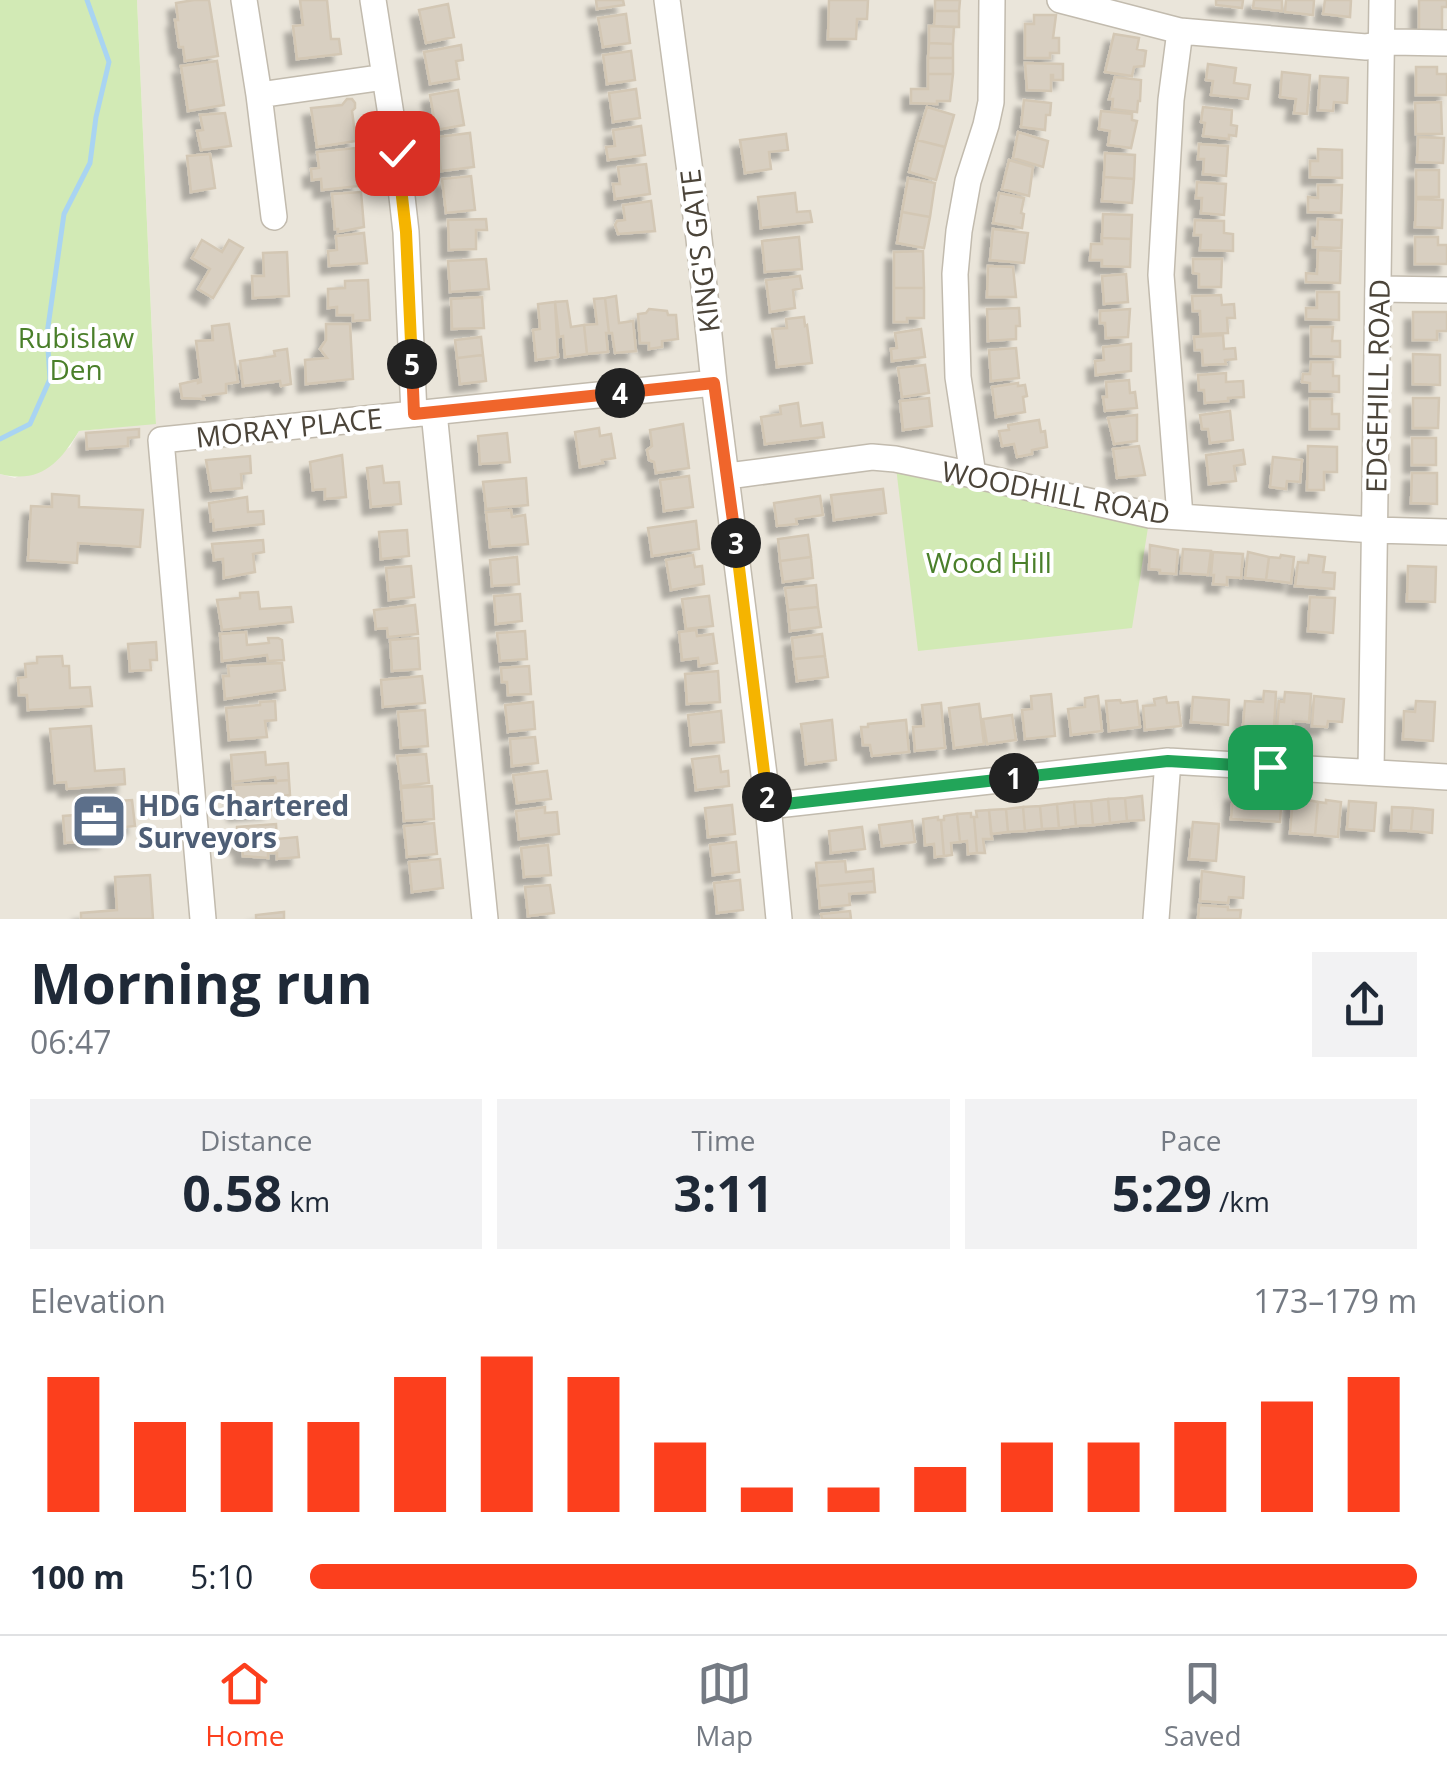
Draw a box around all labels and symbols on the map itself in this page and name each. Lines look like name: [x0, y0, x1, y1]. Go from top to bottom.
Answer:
pin: [355, 111, 440, 196]
street label: KING'S GATE: [670, 167, 728, 335]
street label: EDGEHILL ROAD: [1356, 279, 1398, 493]
park label: Rubislaw Den: [18, 318, 134, 388]
pin: 5: [387, 339, 437, 389]
pin: 4: [595, 368, 645, 418]
street label: MORAY PLACE: [194, 398, 384, 456]
street label: WOODHILL ROAD: [939, 451, 1173, 533]
pin: 3: [711, 518, 761, 568]
park label: Wood Hill: [926, 543, 1052, 581]
pin: [1228, 725, 1313, 810]
pin: 1: [989, 753, 1039, 803]
pin: 2: [742, 772, 792, 822]
place label: HDG Chartered Surveyors: [138, 786, 349, 856]
office icon: HDG Chartered Surveyors: [69, 791, 129, 851]

